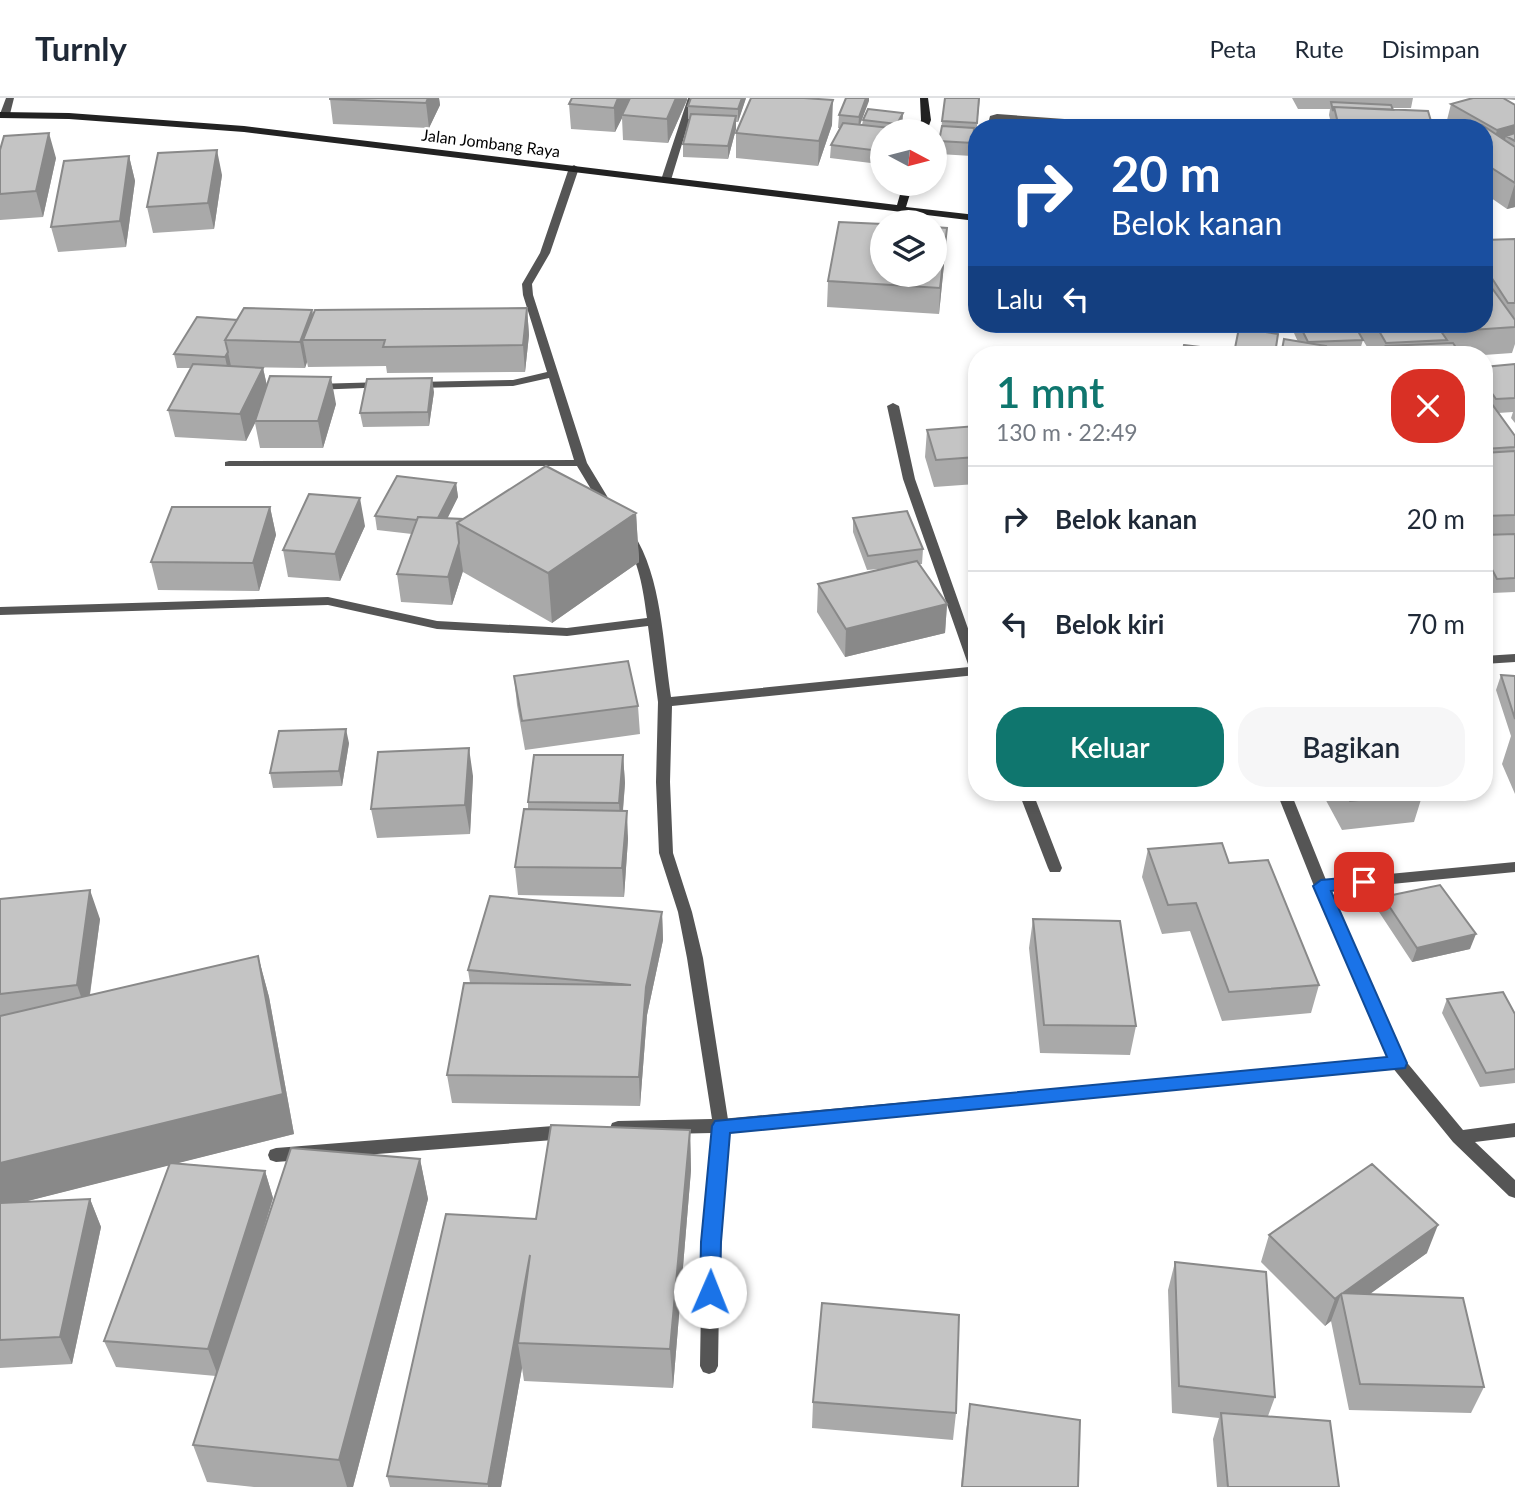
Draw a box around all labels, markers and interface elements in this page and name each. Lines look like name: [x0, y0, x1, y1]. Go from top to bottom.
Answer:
text: Turnly: [35, 28, 127, 68]
text: Peta: [1210, 34, 1256, 63]
text: Rute: [1294, 34, 1344, 63]
text: Disimpan: [1382, 34, 1480, 63]
north arrow: [870, 119, 947, 196]
map controls: [870, 119, 947, 287]
street label: Jalan Jombang Raya: [421, 125, 561, 160]
text: 20 m: [1111, 144, 1221, 202]
icon: right: [996, 147, 1087, 238]
text: Belok kanan: [1111, 203, 1282, 242]
button: layers: [870, 210, 947, 287]
icon: left: [1057, 280, 1095, 318]
text: Lalu: [996, 283, 1043, 315]
text: 1 mnt: [996, 367, 1104, 417]
button: close: [1391, 369, 1465, 443]
text: 130 m · 22:49: [996, 418, 1138, 446]
icon: right: [996, 500, 1034, 538]
text: Belok kanan: [1055, 503, 1197, 535]
text: 20 m: [1407, 503, 1465, 535]
icon: left: [996, 605, 1034, 643]
text: Belok kiri: [1055, 608, 1164, 640]
text: 70 m: [1407, 608, 1465, 640]
button: Keluar: [996, 707, 1224, 787]
button: Bagikan: [1238, 707, 1465, 787]
pin: [1334, 852, 1394, 912]
icon: arrive: [1345, 863, 1383, 901]
position arrow: [673, 1255, 747, 1329]

